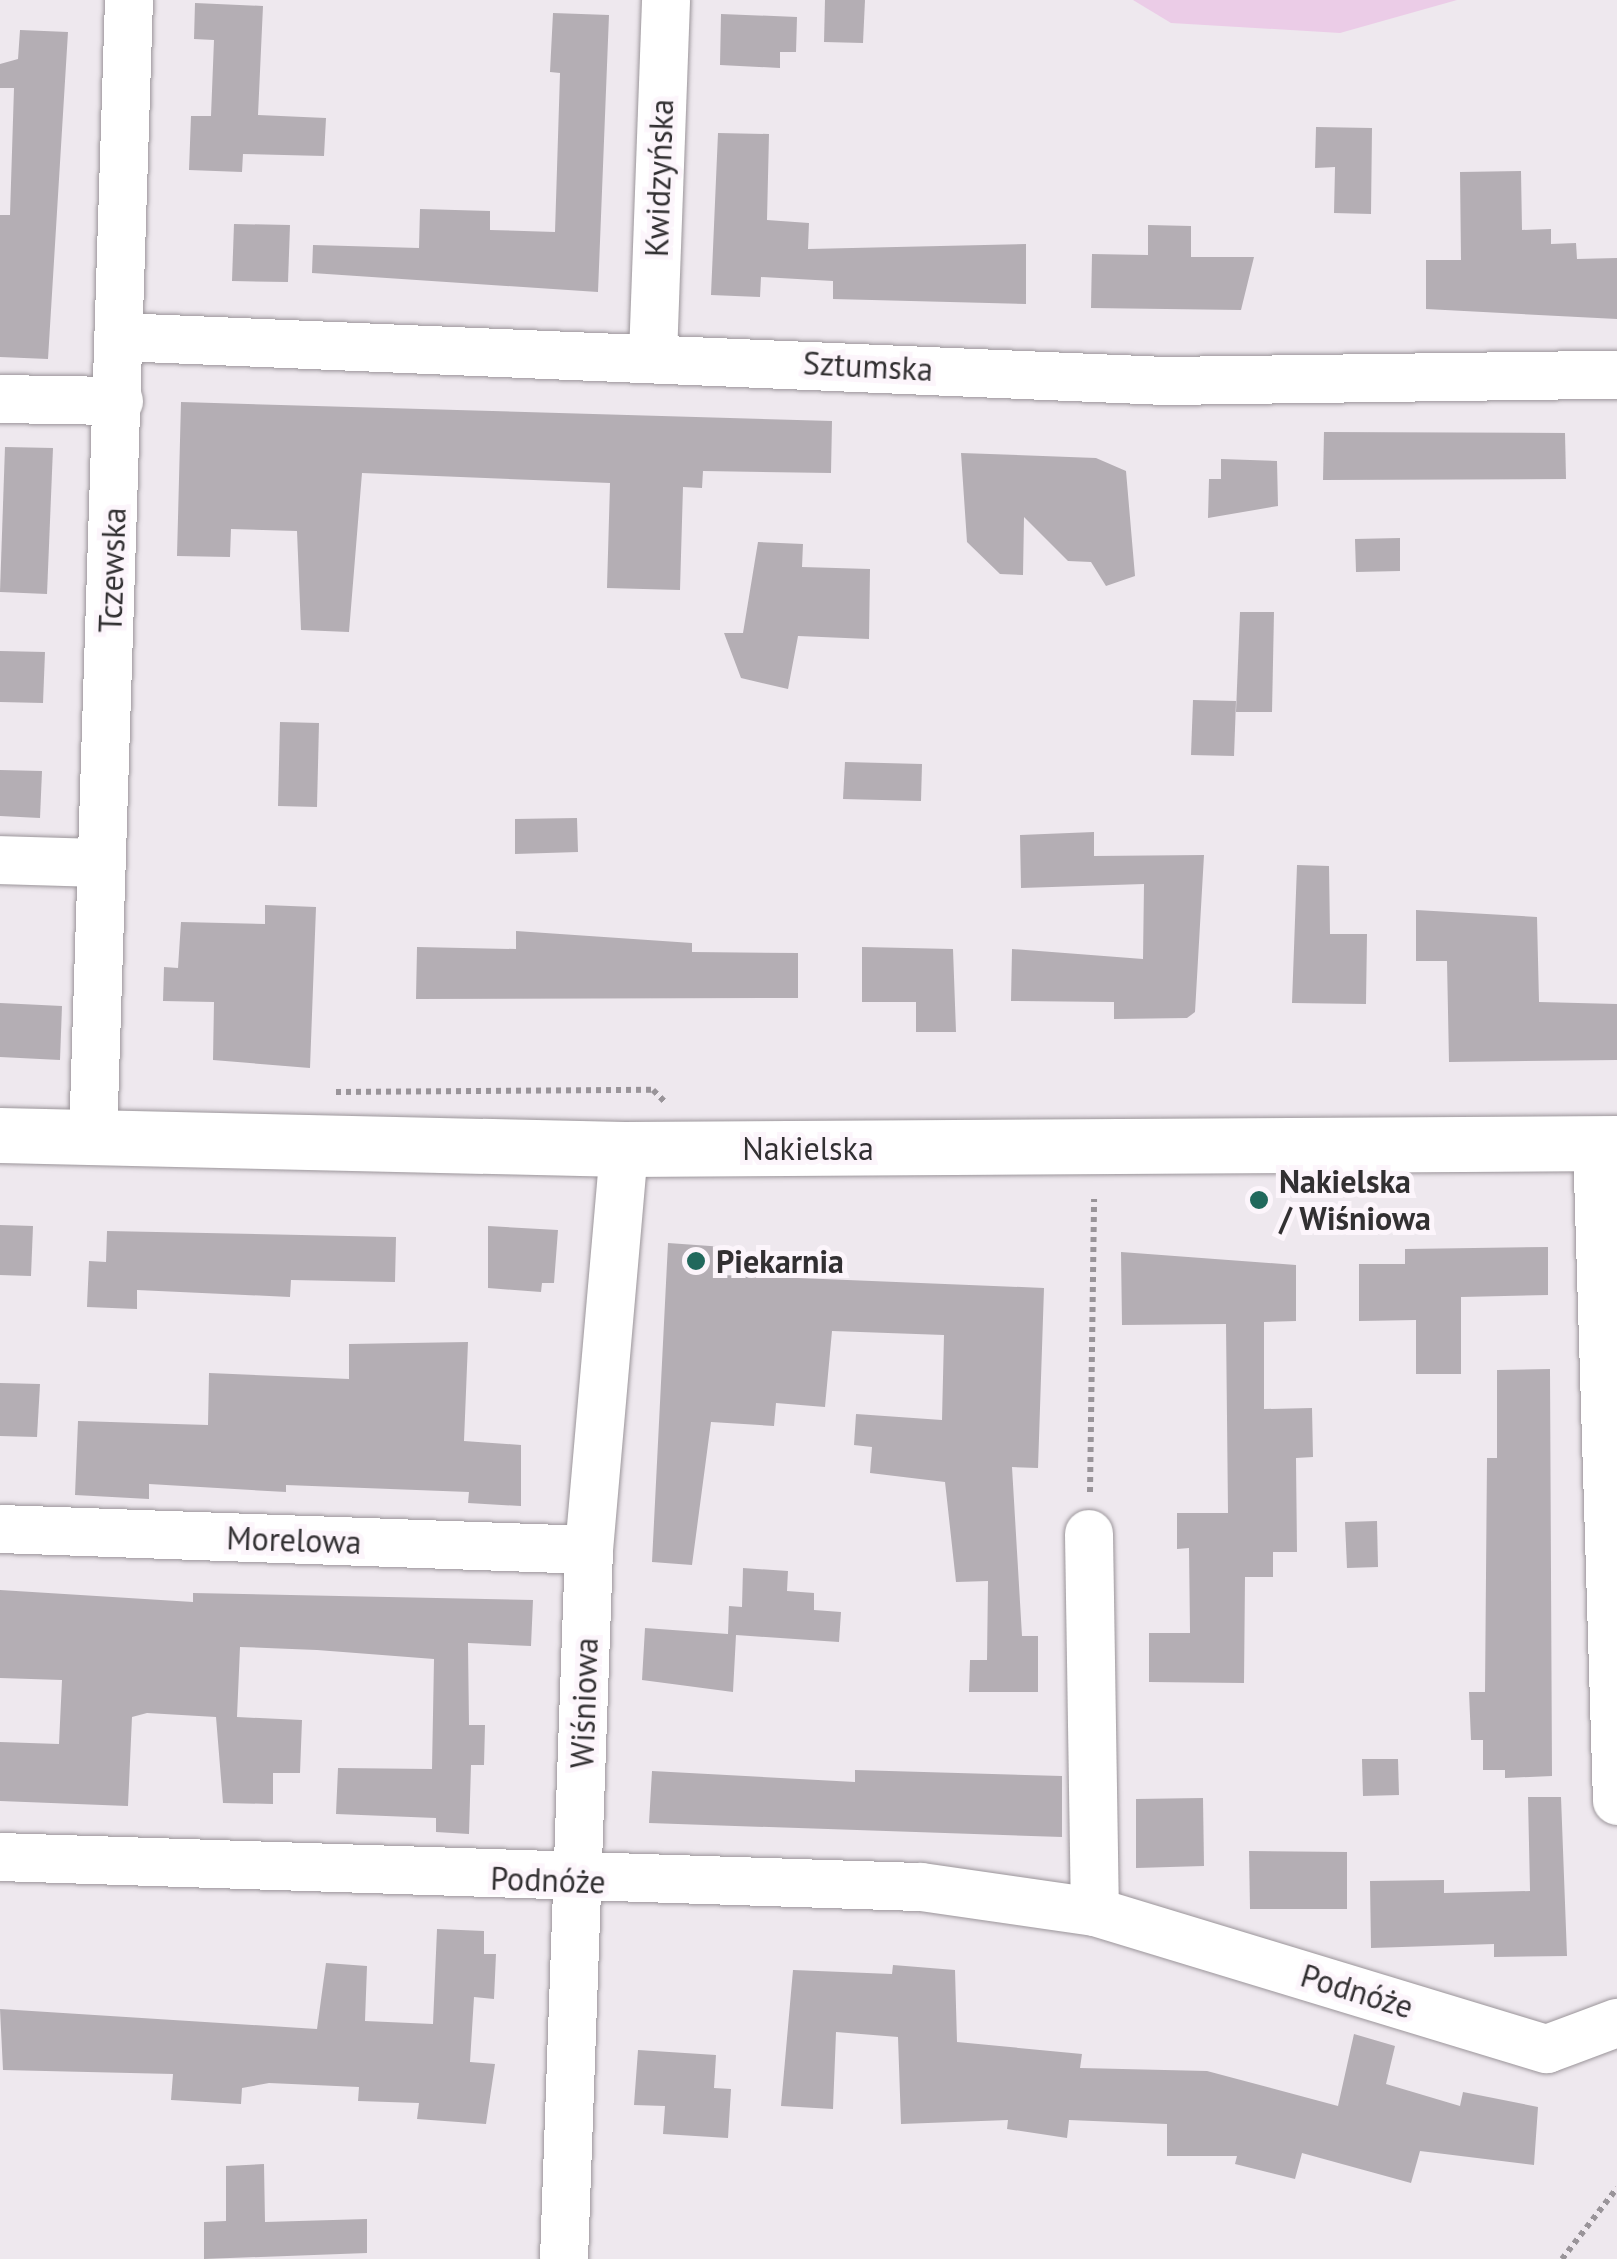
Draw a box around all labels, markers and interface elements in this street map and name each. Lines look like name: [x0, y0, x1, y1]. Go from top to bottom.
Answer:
street label: Kwidzyńska: [637, 98, 681, 258]
street label: Sztumska: [802, 343, 934, 389]
street label: Tczewska: [91, 507, 133, 633]
street label: Nakielska: [742, 1129, 874, 1167]
place label: Nakielska / Wiśniowa: [1279, 1163, 1432, 1238]
marker: Nakielska / Wiśniowa: [1248, 1189, 1270, 1211]
place label: Piekarnia: [716, 1242, 844, 1280]
marker: Piekarnia: [685, 1250, 707, 1272]
street label: Morelowa: [226, 1518, 362, 1562]
street label: Wiśniowa: [563, 1637, 605, 1769]
street label: Podnóże: [490, 1859, 606, 1901]
street label: Podnóże: [1296, 1956, 1418, 2026]

